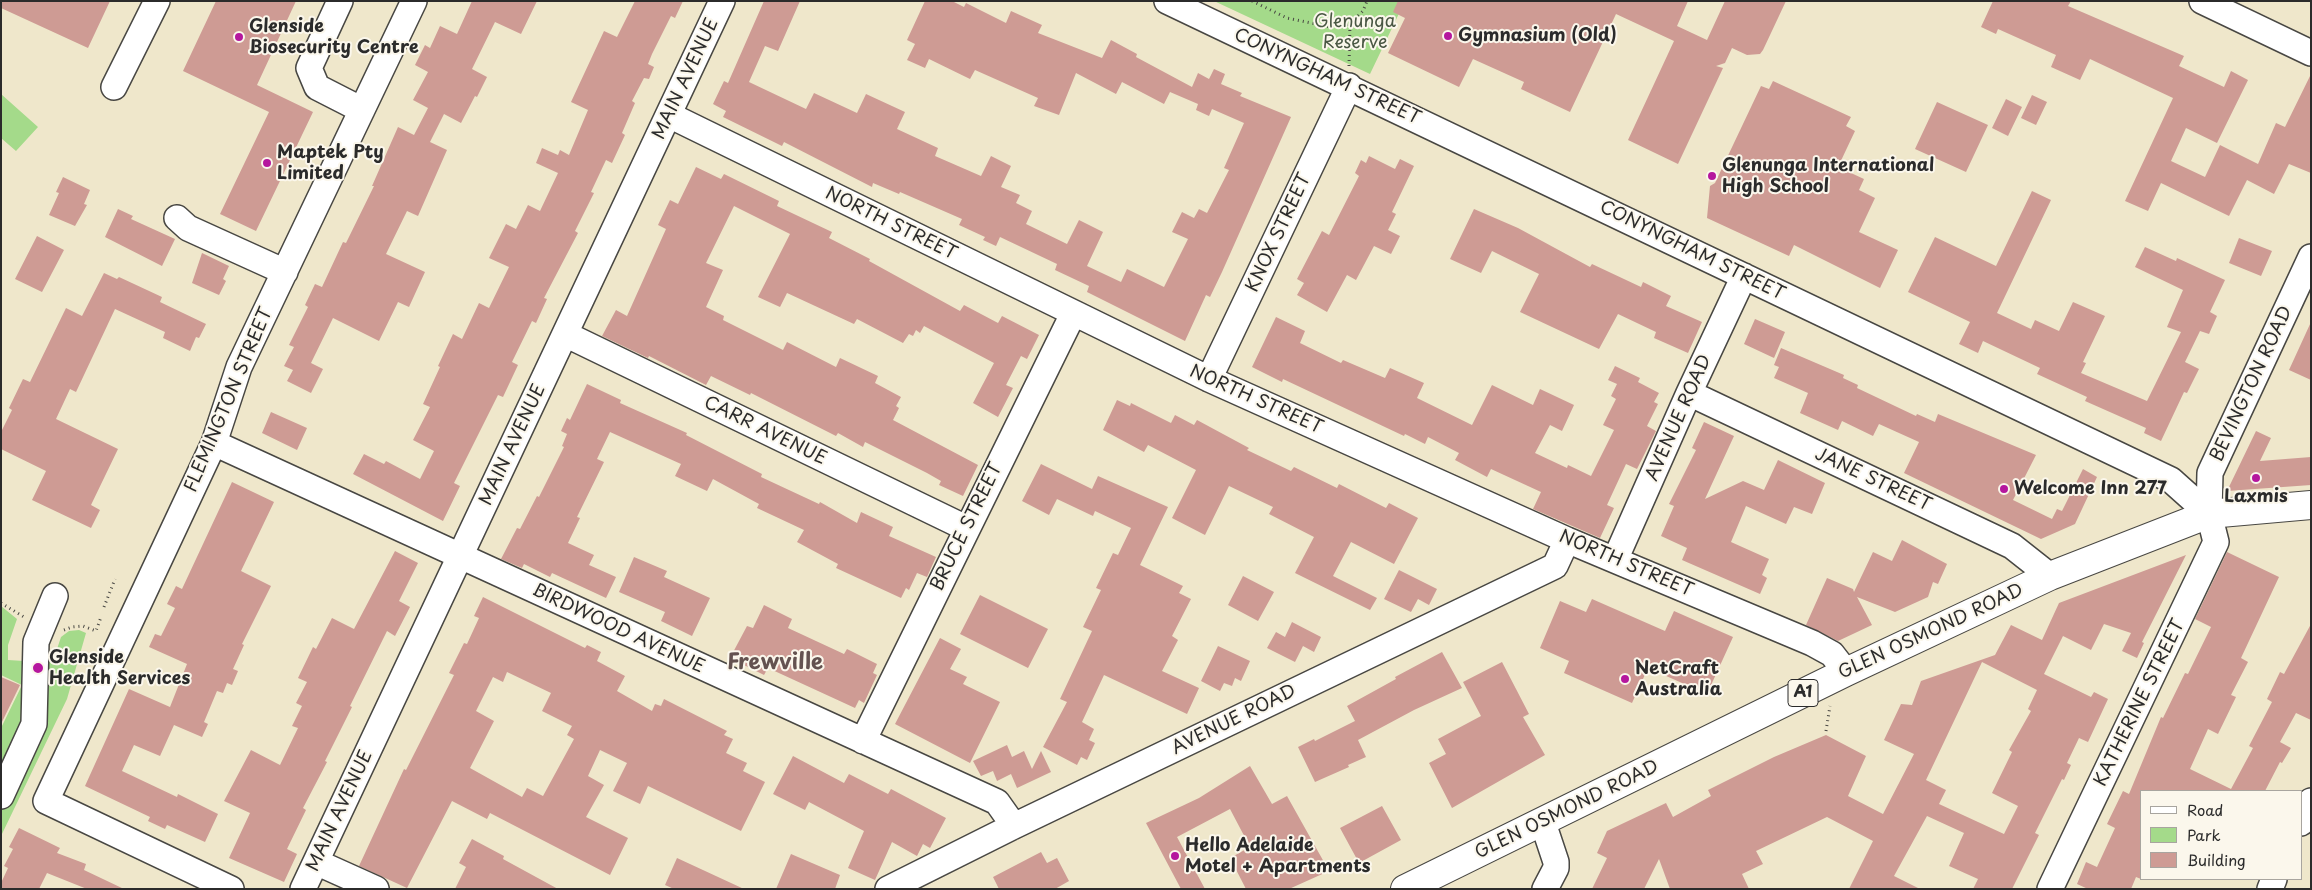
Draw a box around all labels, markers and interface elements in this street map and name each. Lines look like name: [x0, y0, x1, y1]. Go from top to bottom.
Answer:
park label: Glenunga Reserve: [1314, 11, 1396, 54]
street label: MAIN AVENUE: [649, 15, 723, 143]
place label: Glenside Biosecurity Centre: [249, 16, 419, 58]
street label: CONYNGHAM STREET: [1230, 24, 1424, 130]
place label: Gymnasium (Old): [1458, 25, 1617, 47]
marker: Gymnasium (Old): [1442, 30, 1454, 42]
marker: Glenside Biosecurity Centre: [233, 31, 245, 43]
place label: Maptek Pty Limited: [277, 142, 384, 184]
place label: Glenunga International High School: [1722, 155, 1934, 198]
marker: Maptek Pty Limited: [261, 157, 273, 169]
street label: KNOX STREET: [1242, 170, 1316, 296]
marker: Glenunga International High School: [1706, 170, 1718, 182]
street label: NORTH STREET: [822, 183, 960, 265]
street label: CONYNGHAM STREET: [1596, 197, 1788, 305]
street label: BEVINGTON ROAD: [2206, 303, 2298, 465]
street label: FLEMINGTON STREET: [180, 304, 278, 496]
street label: AVENUE ROAD: [1642, 352, 1716, 484]
street label: NORTH STREET: [1186, 361, 1326, 439]
street label: MAIN AVENUE: [476, 381, 550, 509]
street label: CARR AVENUE: [700, 392, 830, 470]
street label: JANE STREET: [1811, 444, 1935, 516]
street label: BRUCE STREET: [927, 459, 1007, 595]
marker: Laxmis: [2250, 472, 2262, 484]
place label: Welcome Inn 277: [2014, 478, 2167, 500]
marker: Welcome Inn 277: [1998, 483, 2010, 495]
place label: Laxmis: [2224, 486, 2288, 508]
street label: NORTH STREET: [1556, 526, 1696, 602]
street label: BIRDWOOD AVENUE: [528, 580, 708, 678]
street label: GLEN OSMOND ROAD: [1835, 580, 2027, 684]
street label: KATHERINE STREET: [2090, 616, 2190, 790]
place label: Glenside Health Services: [49, 647, 190, 690]
district label: Frewville: [727, 650, 823, 676]
place label: NetCraft Australia: [1635, 658, 1722, 701]
marker: Glenside Health Services: [31, 661, 45, 675]
marker: NetCraft Australia: [1619, 673, 1631, 685]
road number: A1: [1788, 680, 1818, 706]
street label: AVENUE ROAD: [1168, 681, 1300, 759]
street label: MAIN AVENUE: [303, 747, 377, 875]
street label: GLEN OSMOND ROAD: [1472, 756, 1662, 864]
legend: [2140, 790, 2302, 880]
text: Road: [2187, 798, 2223, 821]
text: Park: [2187, 823, 2221, 846]
place label: Hello Adelaide Motel + Apartments: [1185, 835, 1371, 878]
text: Building: [2187, 848, 2246, 871]
marker: Hello Adelaide Motel + Apartments: [1169, 850, 1181, 862]

